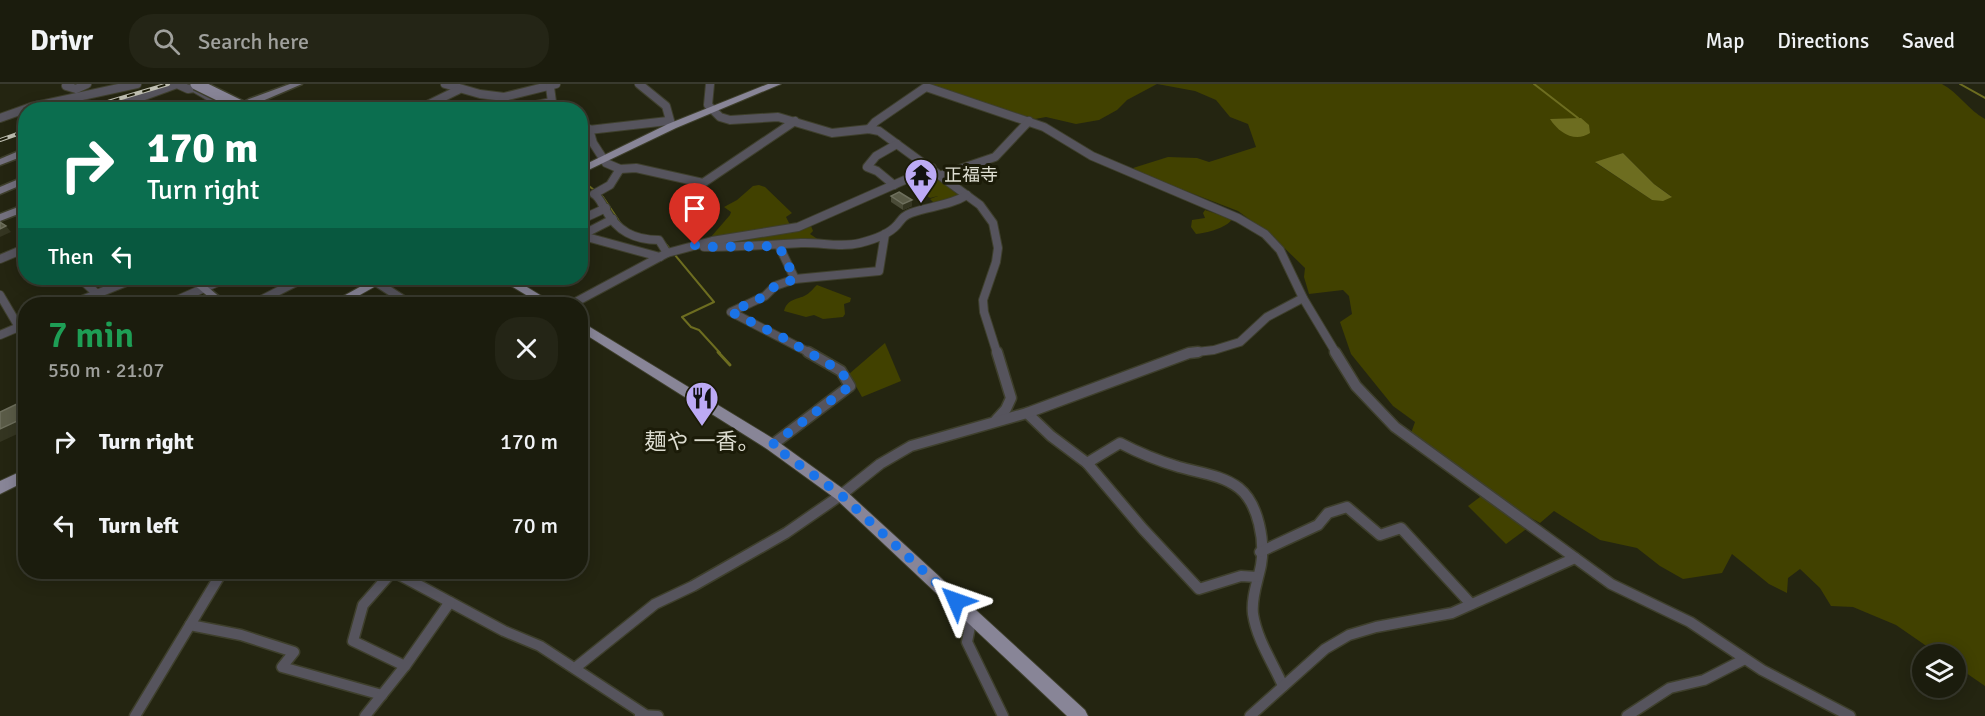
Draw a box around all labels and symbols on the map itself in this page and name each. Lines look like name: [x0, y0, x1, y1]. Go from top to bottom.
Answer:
temple icon: 正福寺: [903, 157, 939, 204]
place label: 正福寺: [944, 164, 998, 186]
pin: [669, 183, 720, 245]
restaurant icon: 麺や 一香。: [684, 380, 720, 427]
place label: 麺や 一香。: [645, 428, 759, 455]
position arrow: [924, 569, 988, 633]

